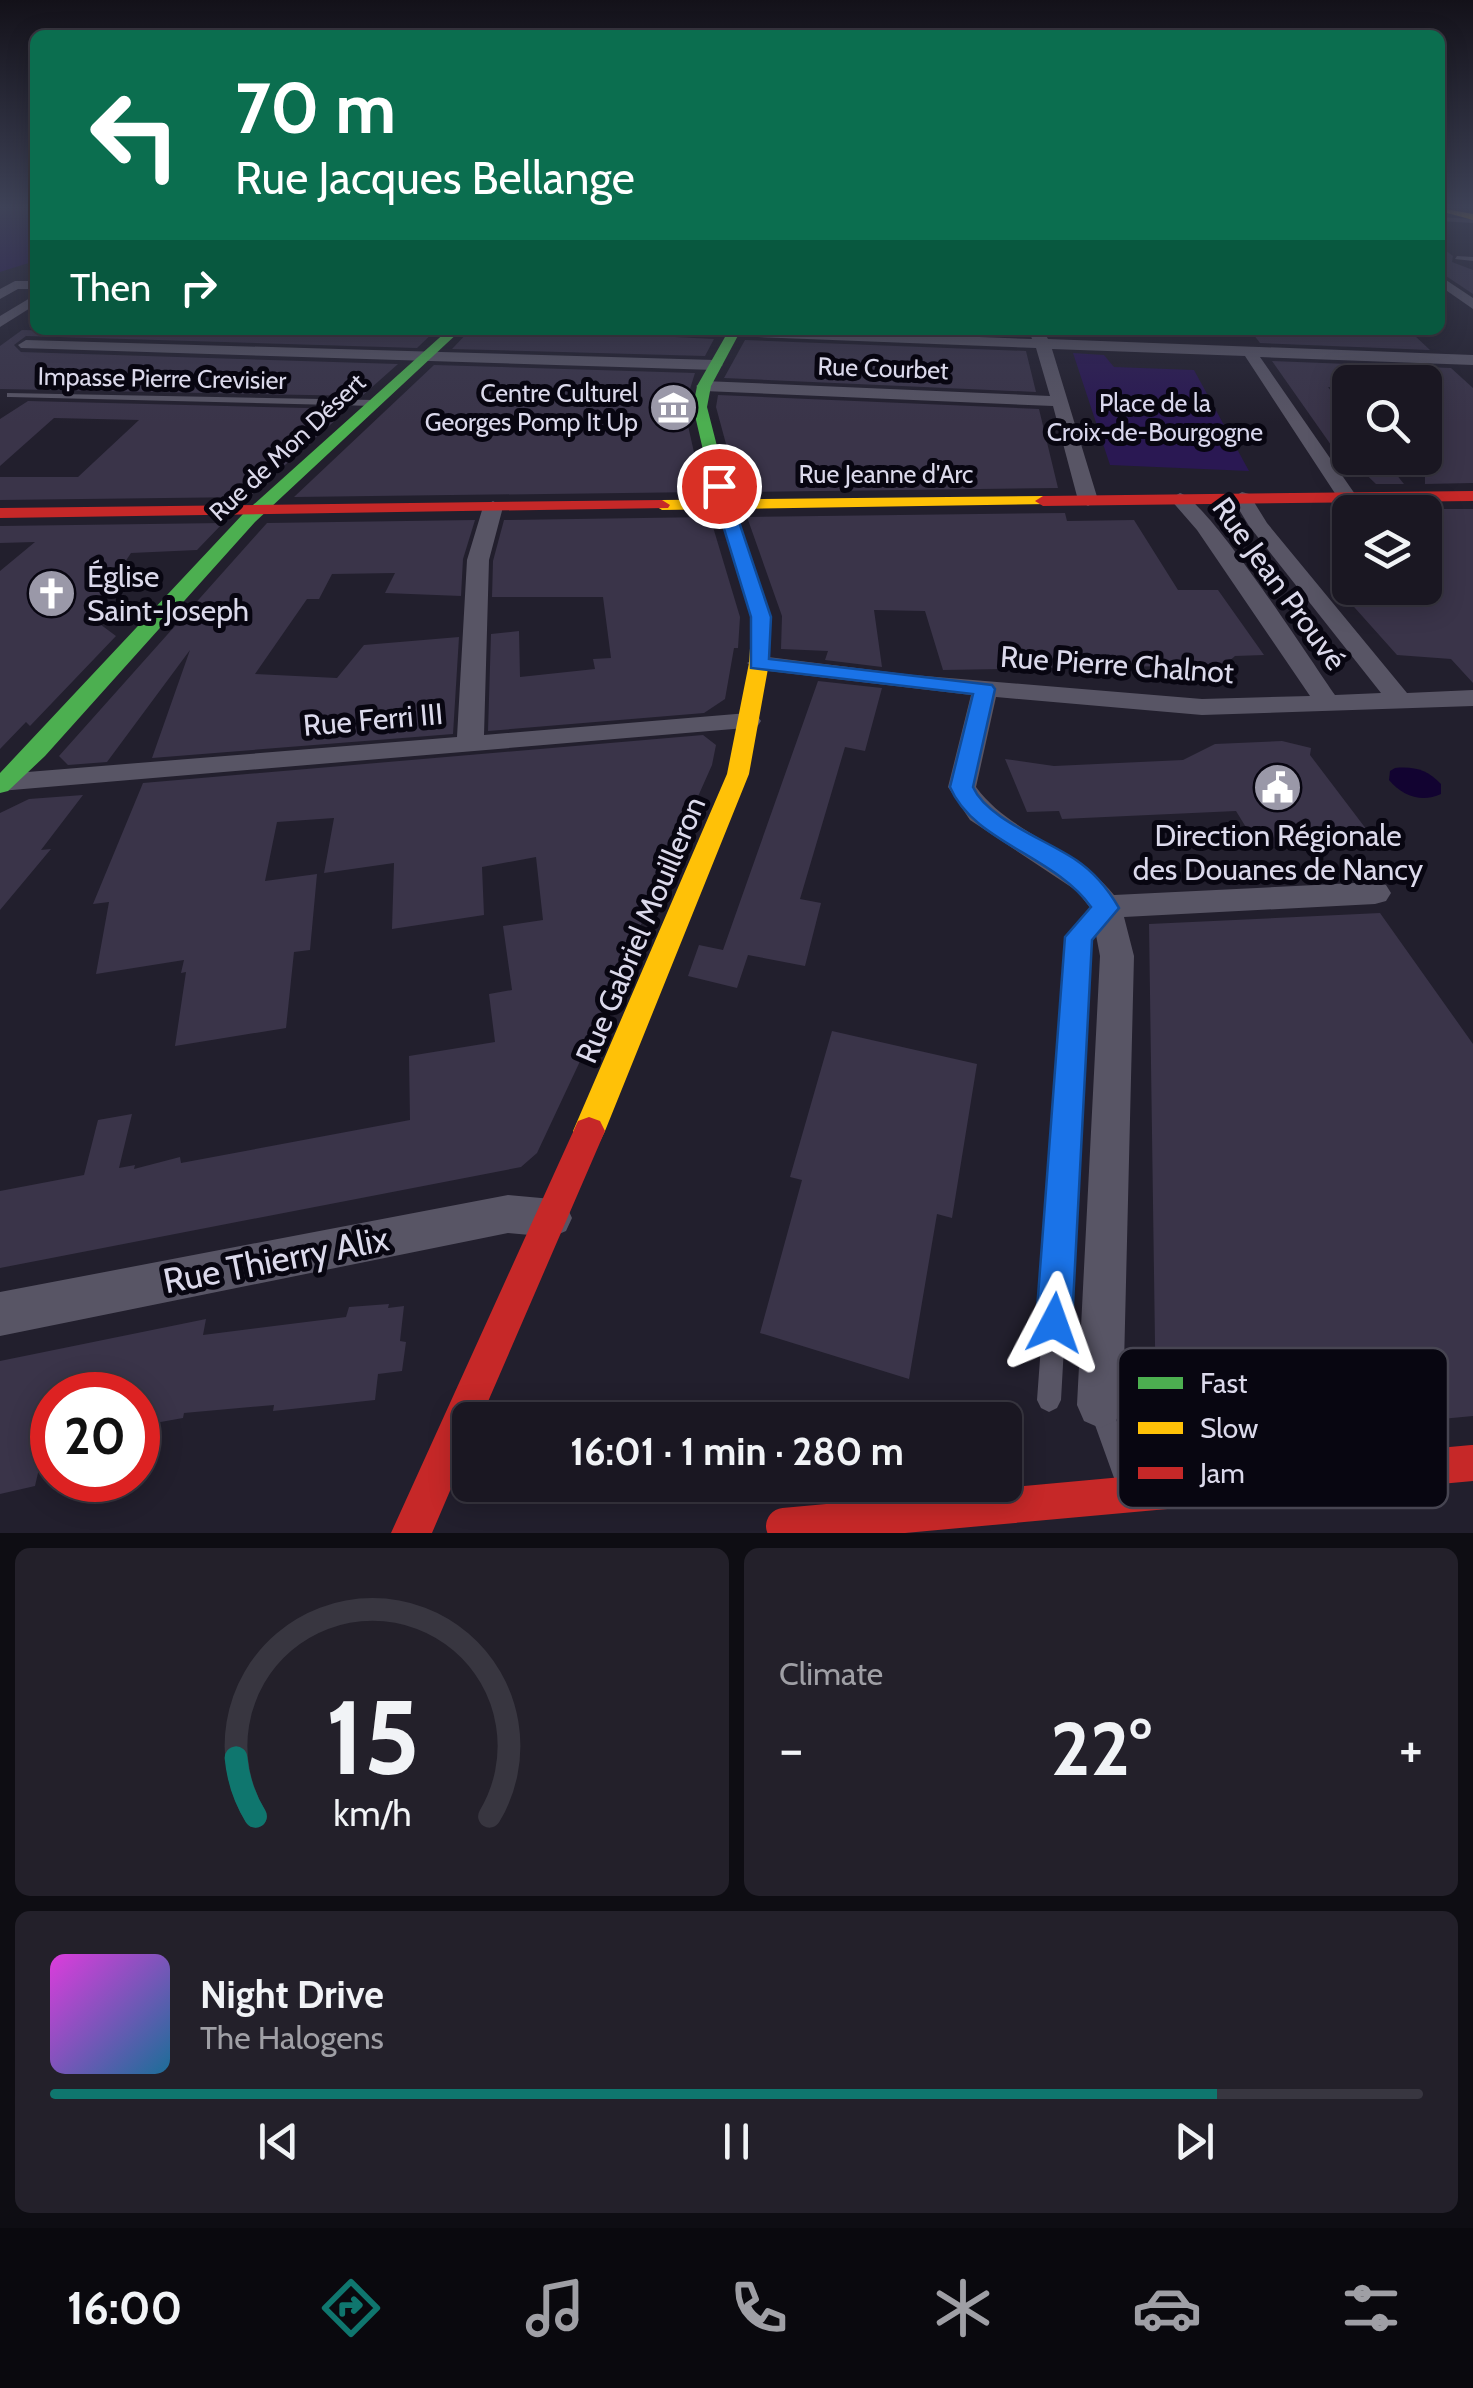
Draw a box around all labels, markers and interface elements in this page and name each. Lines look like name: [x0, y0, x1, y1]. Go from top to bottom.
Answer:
text: 70 m: [235, 65, 396, 151]
icon: left: [70, 70, 200, 200]
text: Rue Jacques Bellange: [235, 151, 635, 205]
icon: right: [171, 260, 226, 315]
text: Then: [70, 264, 151, 311]
street label: Rue Courbet: [817, 351, 950, 385]
street label: Impasse Pierre Crevisier: [37, 361, 287, 395]
map controls: [1332, 365, 1442, 605]
button: search: [1332, 365, 1442, 475]
street label: Rue de Mon Désert: [203, 367, 372, 527]
place label: Centre Culturel Georges Pomp It Up: [425, 378, 638, 437]
museum icon: Centre Culturel Georges Pomp It Up: [647, 381, 699, 433]
park label: Place de la Croix-de-Bourgogne: [1047, 388, 1263, 447]
pin: [677, 444, 762, 529]
icon: arrive: [692, 459, 747, 514]
street label: Rue Jeanne d'Arc: [799, 459, 973, 489]
street label: Rue Jean Prouvé: [1204, 490, 1354, 677]
button: layers: [1332, 495, 1442, 605]
place label: Église Saint-Joseph: [87, 558, 249, 629]
church icon: Église Saint-Joseph: [26, 568, 78, 620]
street label: Rue Pierre Chalnot: [999, 638, 1235, 691]
street label: Rue Ferri III: [301, 695, 444, 744]
public building icon: Direction Régionale des Douanes de Nancy: [1252, 761, 1304, 813]
street label: Rue Gabriel Mouilleron: [568, 791, 713, 1069]
place label: Direction Régionale des Douanes de Nancy: [1133, 817, 1423, 888]
street label: Rue Thierry Alix: [159, 1216, 393, 1302]
position arrow: [1002, 1271, 1106, 1375]
legend: [1118, 1348, 1448, 1508]
text: Fast: [1200, 1366, 1248, 1400]
speed limit sign: 20: [30, 1372, 160, 1502]
text: Slow: [1200, 1411, 1258, 1445]
text: 16:01 · 1 min · 280 m: [570, 1428, 904, 1475]
text: Jam: [1199, 1456, 1245, 1490]
text: Climate: [779, 1654, 883, 1693]
text: 15: [325, 1674, 419, 1800]
text: 22°: [1050, 1703, 1152, 1794]
text: −: [779, 1715, 803, 1782]
text: +: [1399, 1715, 1423, 1782]
text: km/h: [333, 1792, 411, 1835]
text: Night Drive: [200, 1971, 384, 2018]
text: The Halogens: [200, 2018, 384, 2057]
icon: previous: [251, 2114, 306, 2169]
icon: pause: [709, 2114, 764, 2169]
icon: next: [1167, 2114, 1222, 2169]
icon: directions: [316, 2273, 386, 2343]
icon: music: [520, 2273, 590, 2343]
icon: phone: [724, 2273, 794, 2343]
icon: climate: [928, 2273, 998, 2343]
icon: car: [1132, 2273, 1202, 2343]
icon: filters: [1336, 2273, 1406, 2343]
text: 16:00: [67, 2281, 182, 2335]

